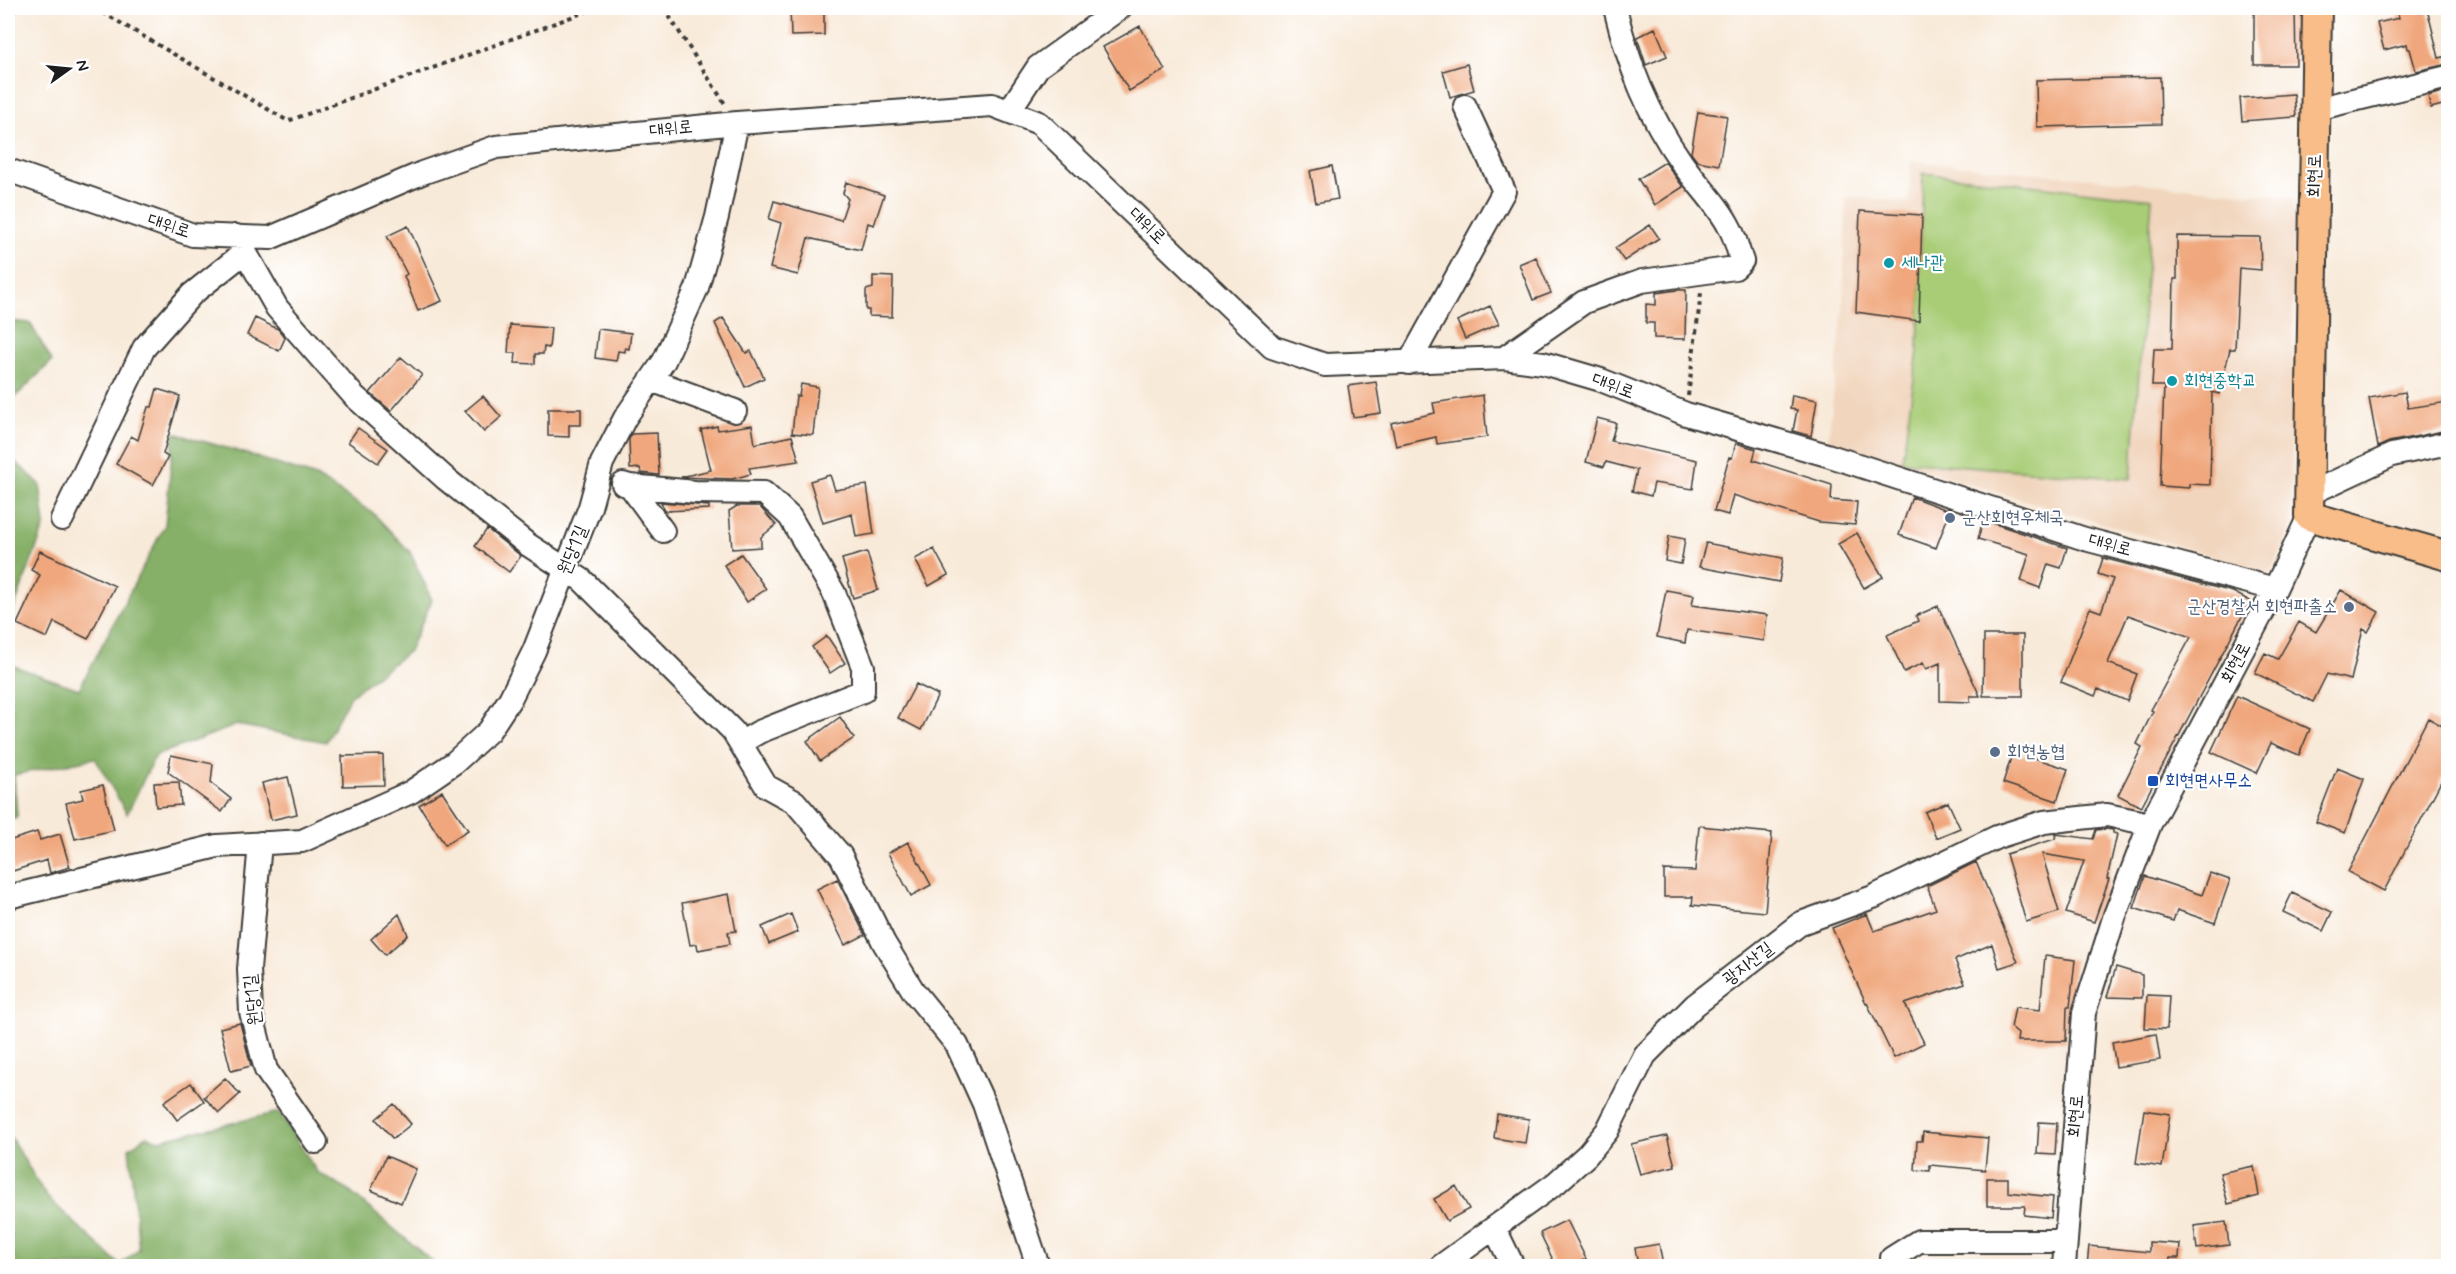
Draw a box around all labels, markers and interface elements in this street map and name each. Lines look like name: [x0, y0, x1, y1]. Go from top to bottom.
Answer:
north arrow: [39, 39, 99, 99]
text: N: [71, 58, 94, 73]
street label: 대위로: [648, 115, 694, 143]
street label: 회현로: [2303, 154, 2327, 198]
street label: 대위로: [1123, 202, 1171, 250]
street label: 대위로: [145, 208, 193, 244]
place label: 세나관: [1901, 251, 1944, 275]
marker: 세나관: [1882, 256, 1896, 270]
street label: 대위로: [1588, 367, 1638, 405]
place label: 회현중학교: [2184, 369, 2256, 393]
marker: 회현중학교: [2165, 374, 2179, 388]
place label: 군산회현우체국: [1962, 506, 2063, 530]
marker: 군산회현우체국: [1943, 511, 1957, 525]
street label: 원당1길: [552, 521, 594, 578]
street label: 대위로: [2086, 528, 2134, 562]
place label: 군산경찰서 회현파출소: [2187, 595, 2337, 619]
marker: 군산경찰서 회현파출소: [2342, 600, 2356, 614]
street label: 회현로: [2215, 638, 2257, 688]
place label: 회현농협: [2007, 740, 2065, 764]
marker: 회현농협: [1988, 745, 2002, 759]
place label: 회현면사무소: [2165, 769, 2252, 793]
marker: 회현면사무소: [2146, 774, 2160, 788]
street label: 광지산길: [1718, 936, 1779, 991]
street label: 원당1길: [238, 973, 268, 1027]
street label: 회현로: [2062, 1093, 2090, 1139]

